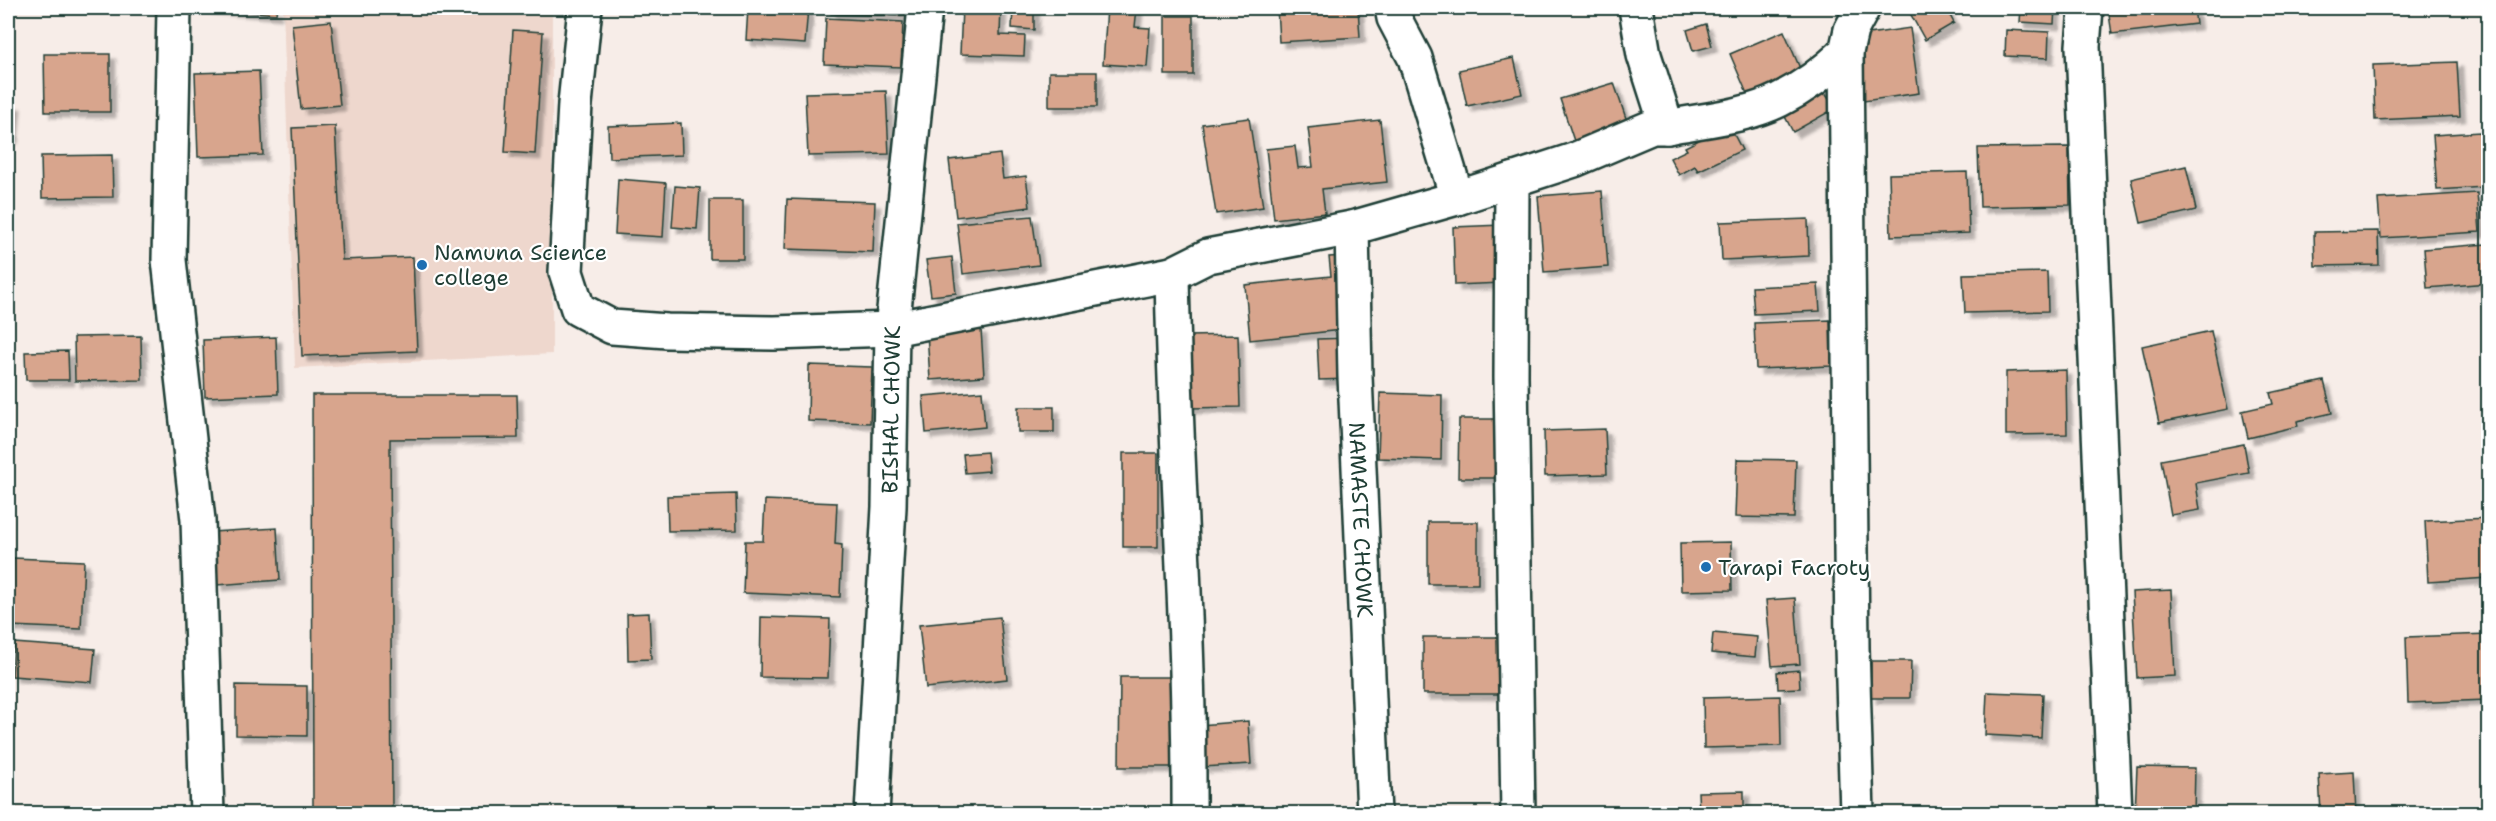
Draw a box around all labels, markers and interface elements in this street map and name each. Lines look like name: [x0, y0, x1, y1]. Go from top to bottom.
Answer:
place label: Namuna Science college: [434, 238, 607, 292]
marker: Namuna Science college: [415, 258, 429, 272]
street label: BISHAL CHOWK: [875, 325, 907, 494]
street label: NAMASTE CHOWK: [1342, 421, 1379, 618]
place label: Tarapi Facroty: [1718, 553, 1871, 582]
marker: Tarapi Facroty: [1699, 560, 1713, 574]

